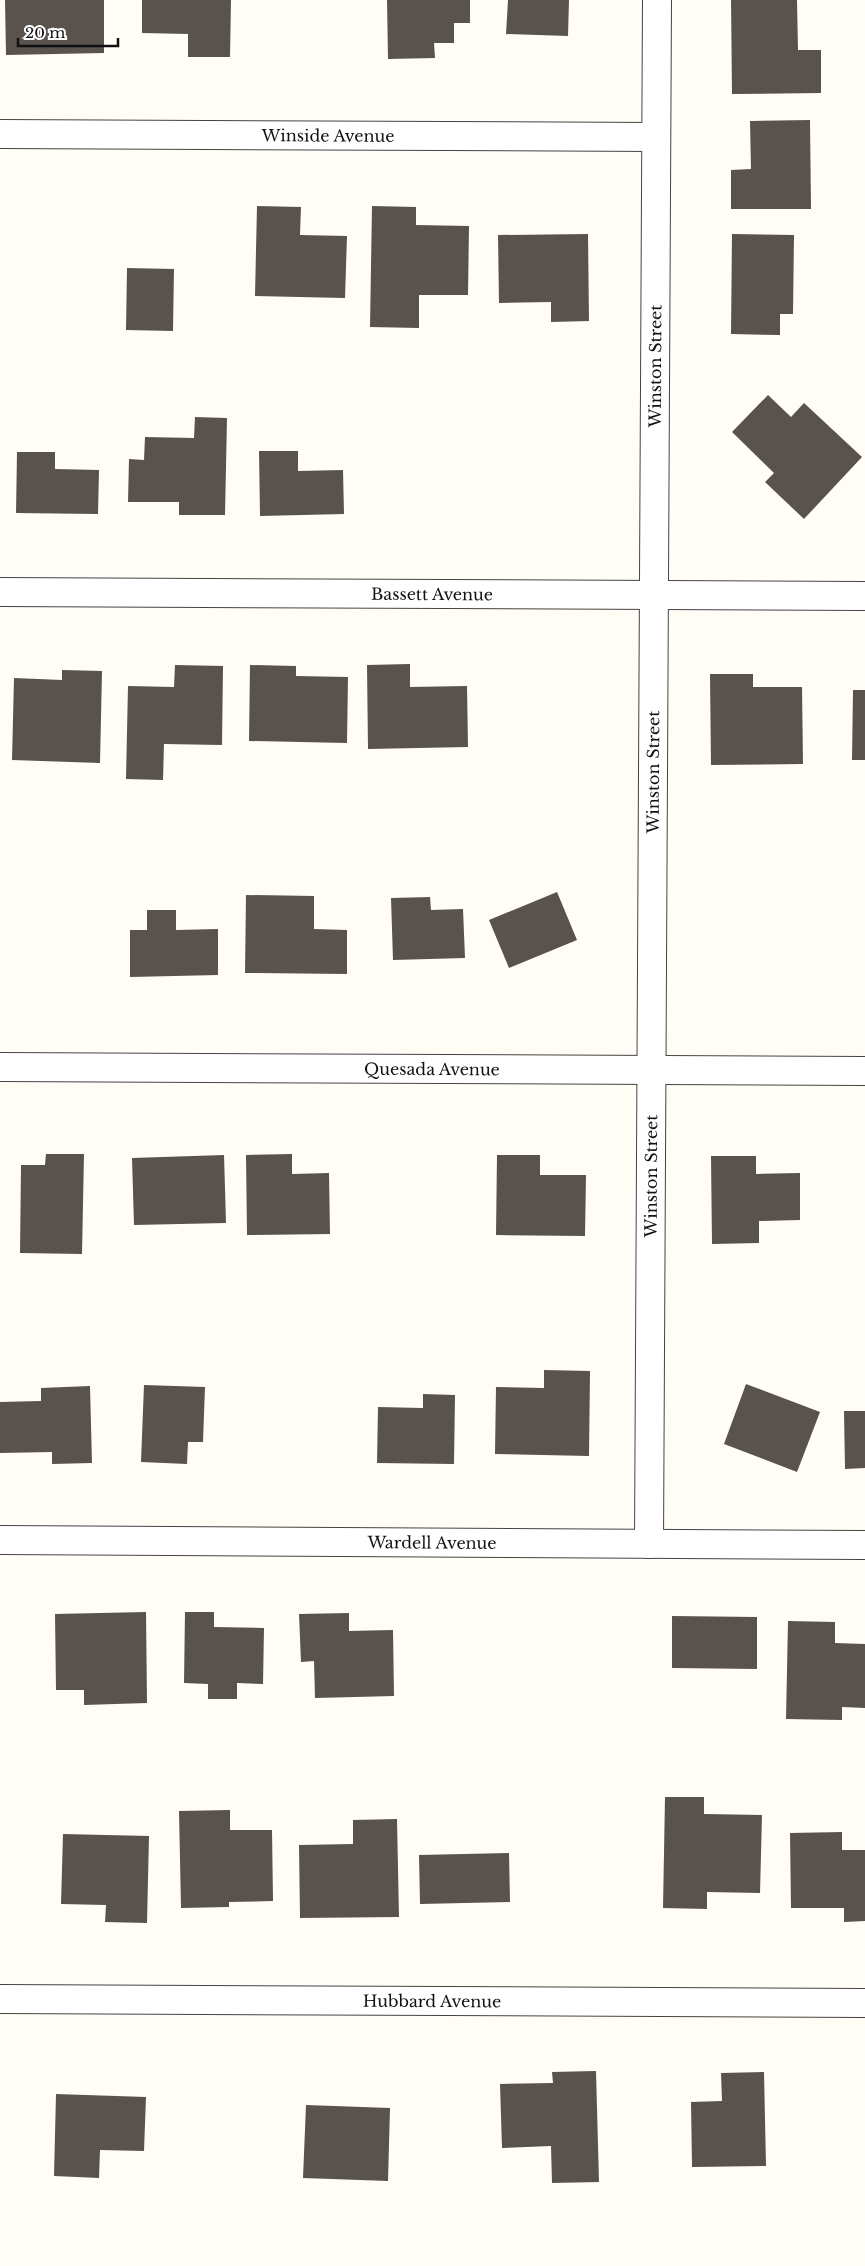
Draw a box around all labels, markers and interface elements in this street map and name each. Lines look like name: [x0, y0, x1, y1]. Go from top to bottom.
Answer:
scale bar: [18, 15, 118, 47]
text: 20 m: [25, 23, 65, 42]
street label: Winside Avenue: [261, 125, 394, 146]
street label: Winston Street: [645, 305, 665, 428]
street label: Bassett Avenue: [371, 584, 493, 604]
street label: Winston Street: [643, 711, 663, 834]
street label: Quesada Avenue: [364, 1059, 500, 1079]
street label: Winston Street: [641, 1115, 661, 1238]
street label: Wardell Avenue: [366, 1532, 497, 1553]
street label: Hubbard Avenue: [363, 1991, 501, 2011]

